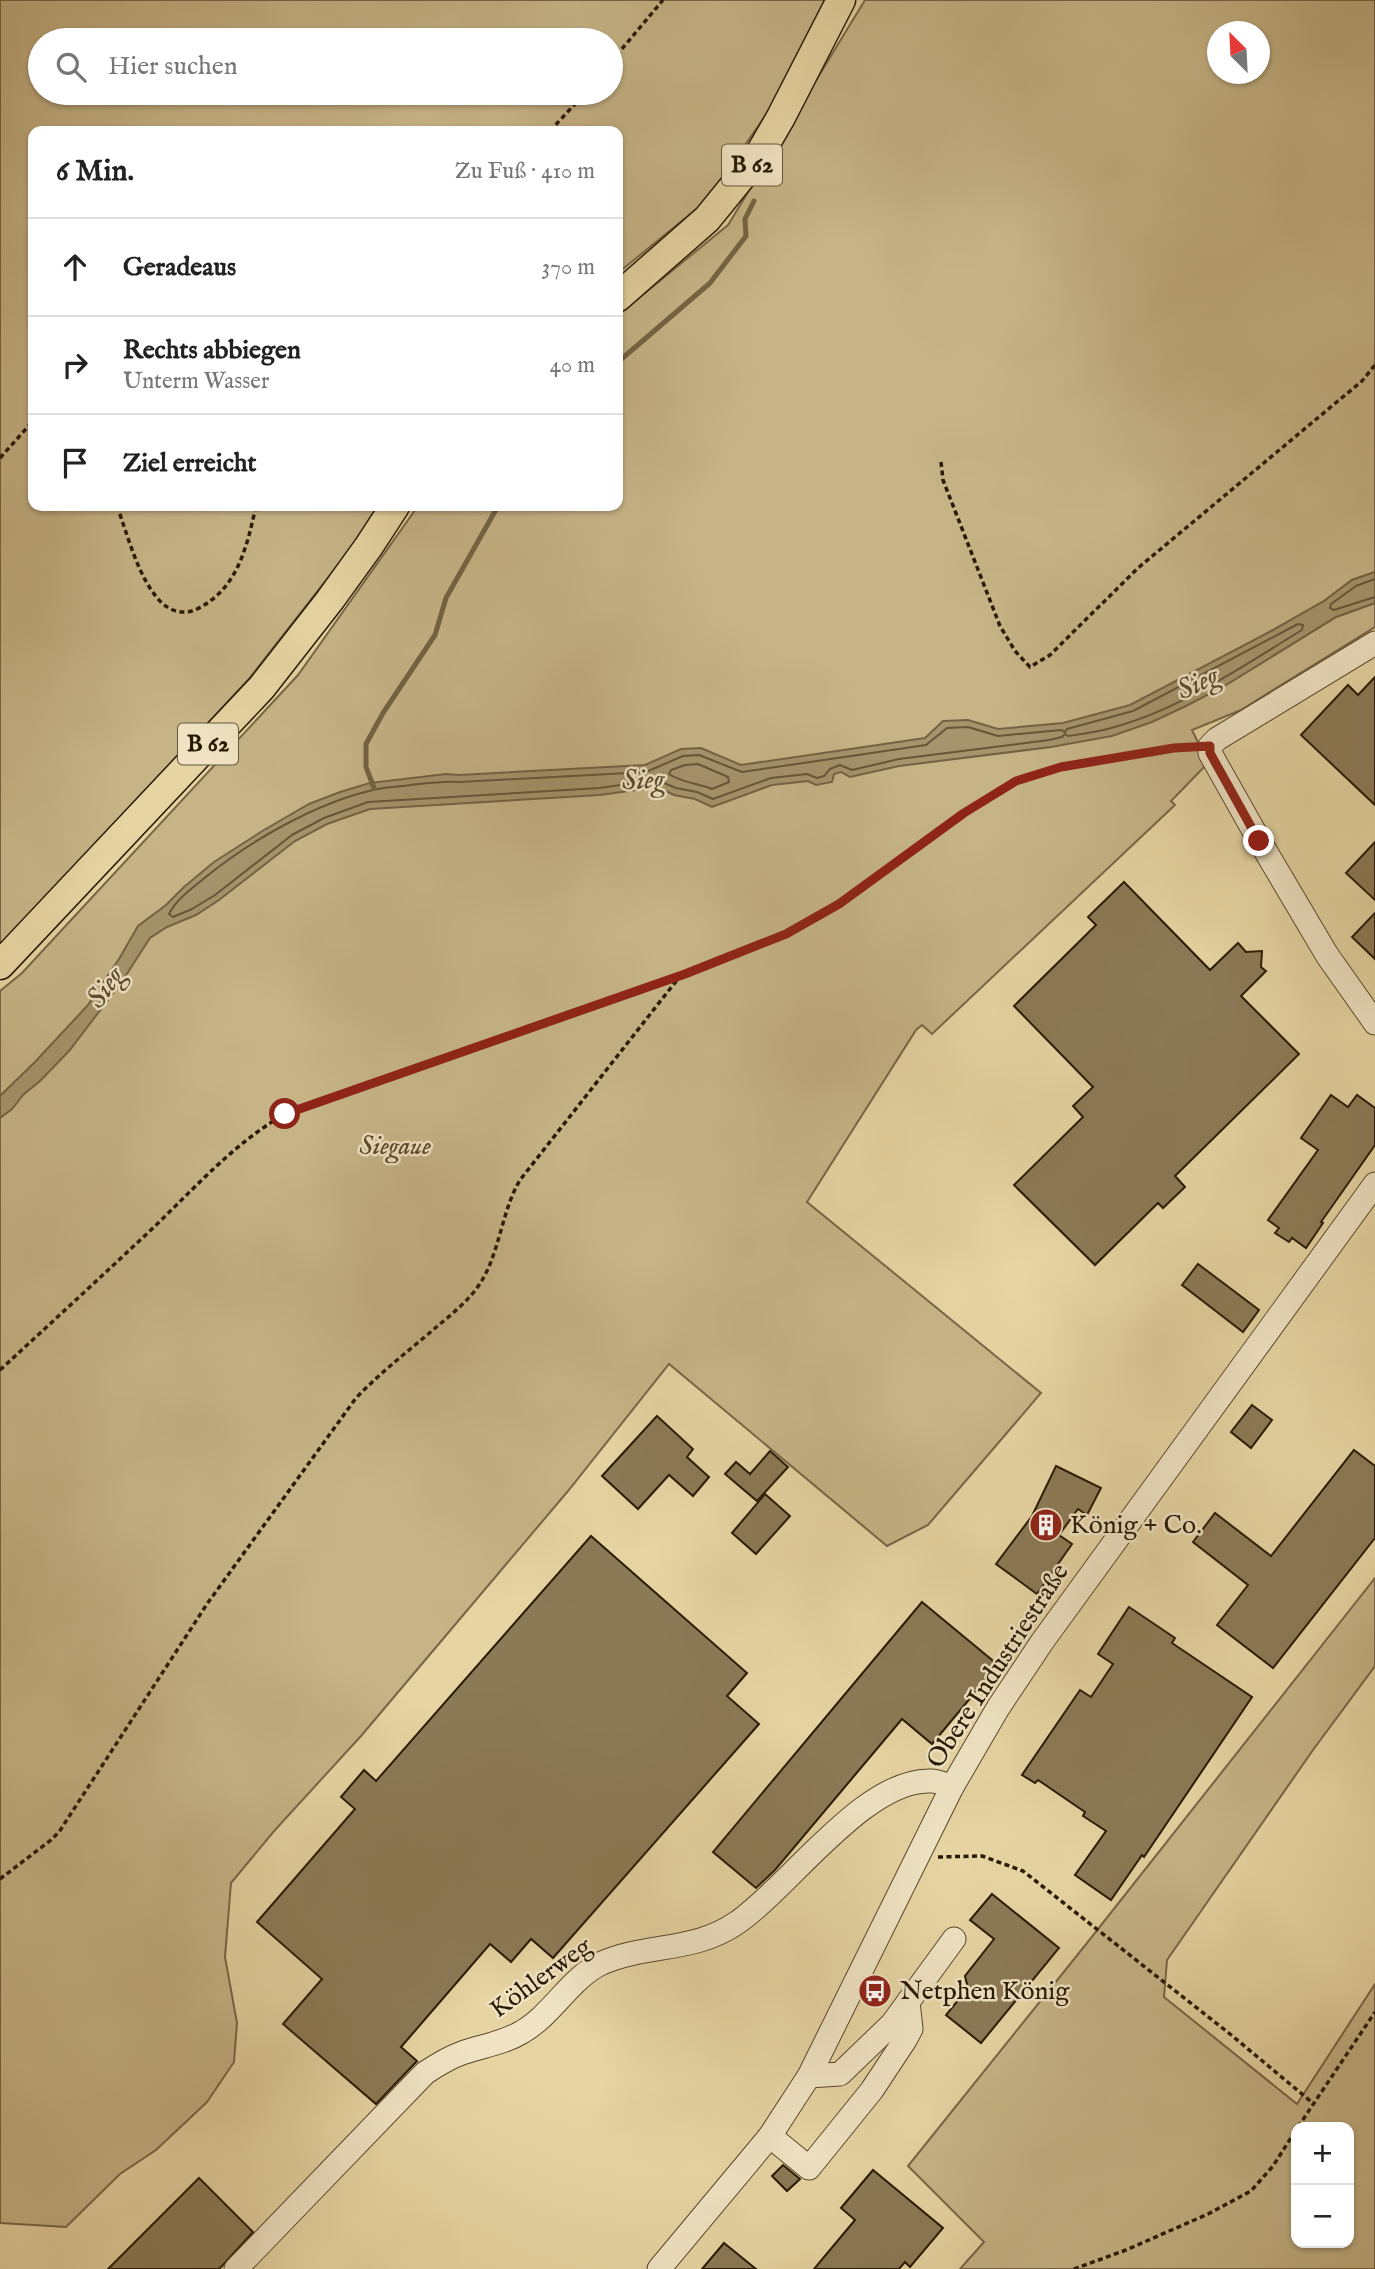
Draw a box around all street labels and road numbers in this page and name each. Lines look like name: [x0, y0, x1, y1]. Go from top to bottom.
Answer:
road number: B 62: [722, 145, 782, 186]
road number: B 62: [178, 724, 238, 764]
street label: Obere Industriestraße: [919, 1557, 1077, 1775]
street label: Köhlerweg: [484, 1929, 599, 2026]

